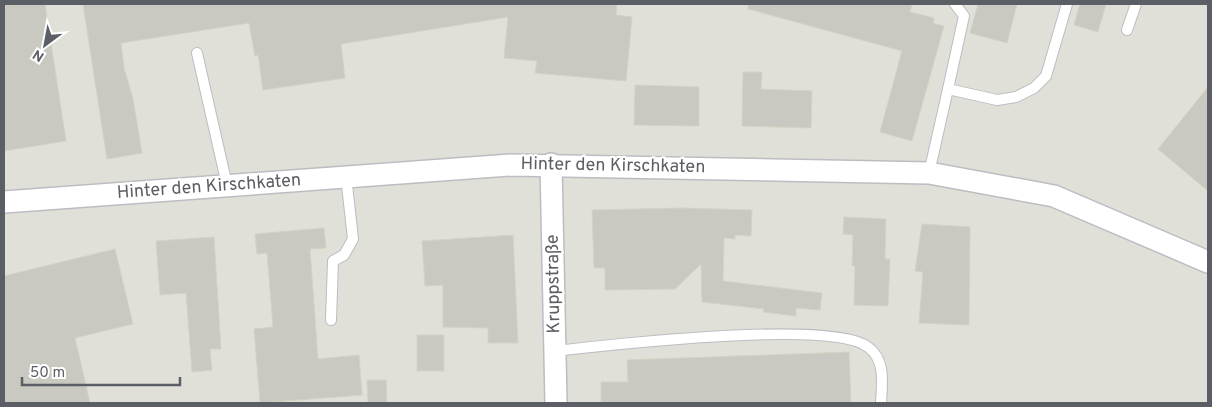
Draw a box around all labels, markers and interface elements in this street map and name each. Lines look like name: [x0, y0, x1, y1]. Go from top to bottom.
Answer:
north arrow: [20, 20, 70, 70]
text: N: [30, 45, 48, 65]
street label: Hinter den Kirschkaten: [520, 153, 706, 179]
street label: Hinter den Kirschkaten: [116, 169, 302, 205]
street label: Kruppstraße: [542, 234, 566, 334]
scale bar: [22, 354, 180, 386]
text: 50 m: [30, 364, 65, 383]

